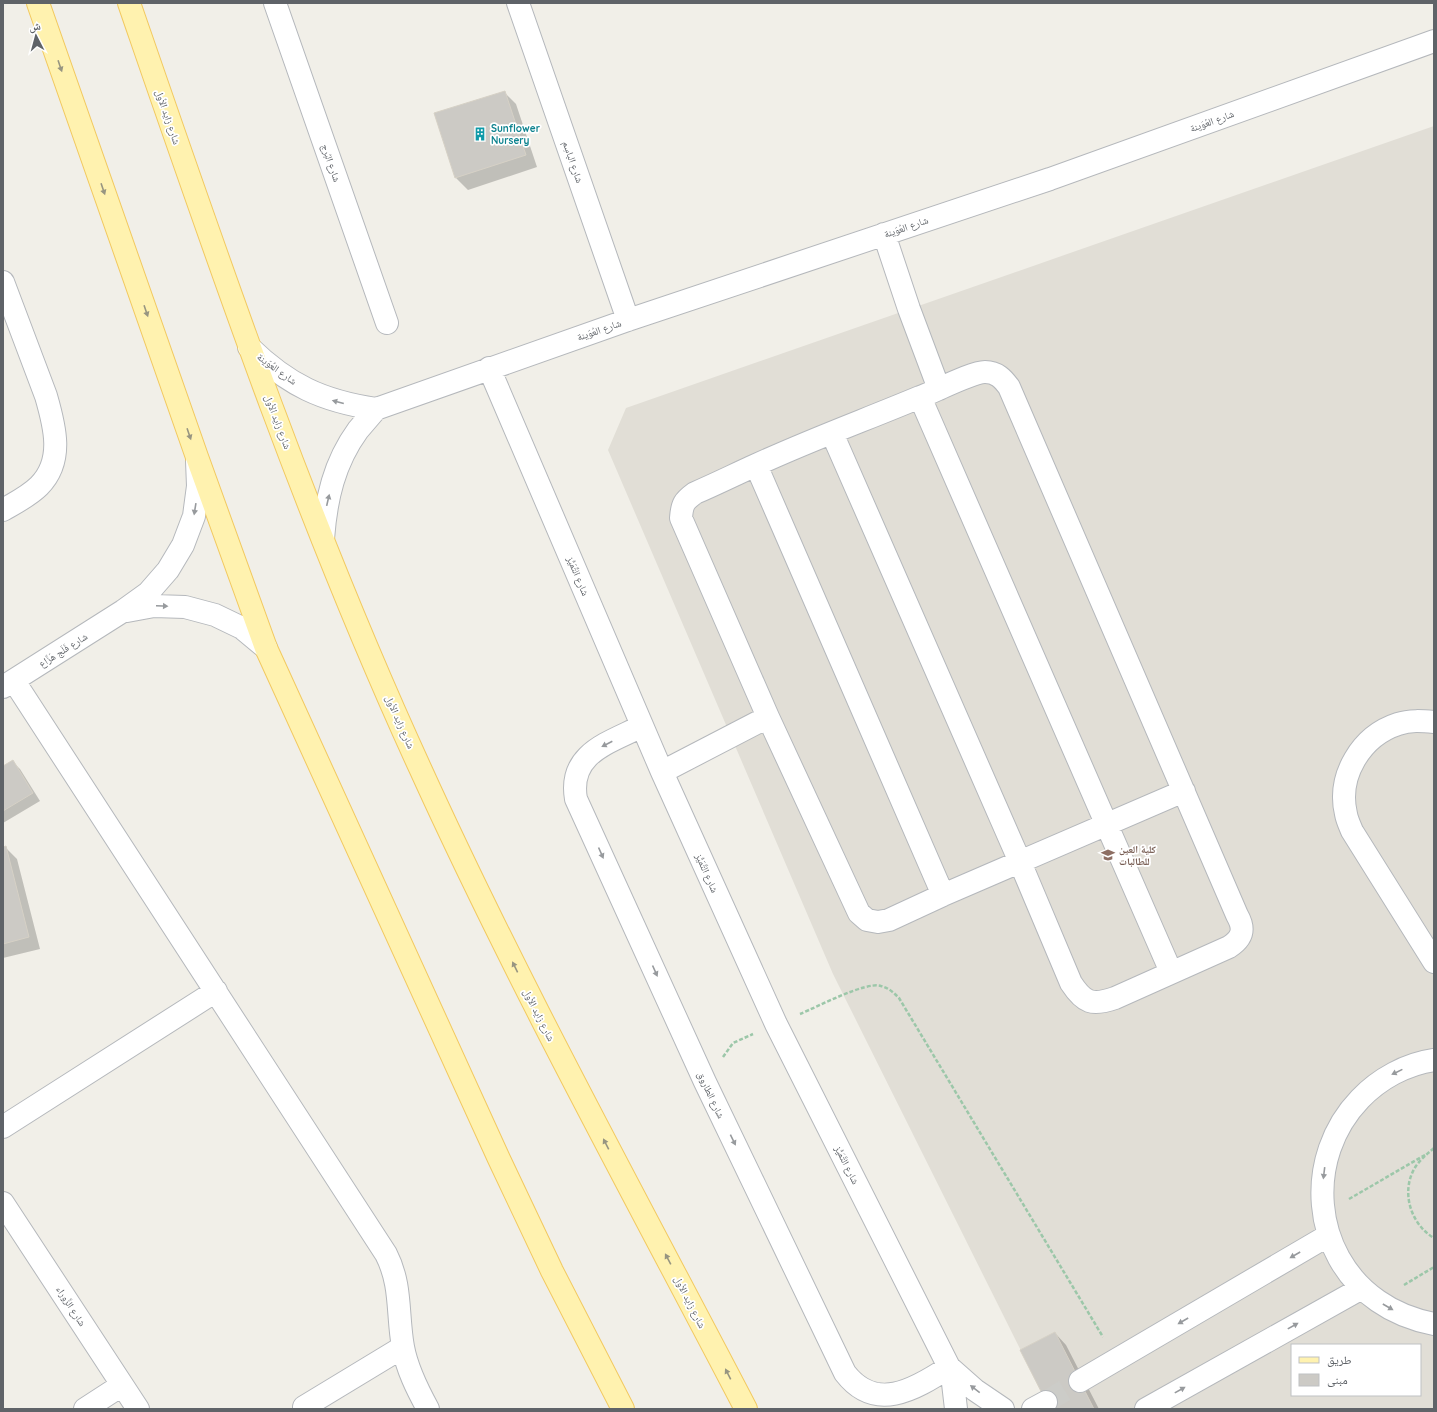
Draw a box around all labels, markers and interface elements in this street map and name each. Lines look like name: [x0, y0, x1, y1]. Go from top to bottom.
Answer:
north arrow: [16, 16, 56, 56]
text: ش: [28, 18, 42, 35]
one-way arrow: [57, 61, 63, 73]
street label: شارع زايد الأول: [153, 88, 184, 146]
street label: شارع العُوَينة: [1188, 107, 1236, 135]
place label: Sunflower Nursery: [491, 122, 541, 147]
building icon: Sunflower Nursery: [472, 126, 488, 142]
street label: شارع الباسِم: [559, 139, 586, 185]
street label: شارع البُرج: [318, 142, 344, 184]
one-way arrow: [101, 183, 107, 195]
street label: شارع العُوَينة: [882, 213, 930, 241]
one-way arrow: [144, 306, 150, 318]
street label: شارع العُوَينة: [575, 316, 623, 344]
street label: شارع العُوَينة: [255, 350, 300, 388]
street label: شارع زايد الأول: [262, 393, 294, 451]
one-way arrow: [332, 398, 344, 404]
one-way arrow: [187, 429, 193, 441]
one-way arrow: [325, 494, 331, 506]
one-way arrow: [192, 503, 198, 515]
street label: شارع التَّمَيُّز: [563, 553, 592, 598]
one-way arrow: [156, 603, 169, 609]
street label: شارع فَلَج هَزَّاع: [36, 630, 90, 670]
street label: شارع زايد الأول: [382, 693, 418, 751]
one-way arrow: [601, 740, 613, 747]
place label: كلية العين للطالبات: [1119, 843, 1157, 868]
one-way arrow: [598, 847, 604, 859]
school or university icon: كلية العين للطالبات: [1100, 847, 1116, 863]
street label: شارع التَّمَيُّز: [692, 850, 722, 895]
one-way arrow: [512, 961, 518, 972]
one-way arrow: [652, 966, 658, 977]
street label: شارع زايد الأول: [520, 987, 558, 1044]
one-way arrow: [1391, 1069, 1403, 1075]
street label: شارع الطاروق: [695, 1070, 728, 1121]
one-way arrow: [730, 1134, 736, 1146]
one-way arrow: [603, 1139, 610, 1150]
street label: شارع التَّمَيُّز: [831, 1143, 862, 1187]
one-way arrow: [1321, 1167, 1327, 1179]
one-way arrow: [1289, 1251, 1301, 1258]
one-way arrow: [664, 1253, 671, 1265]
street label: شارع زايد الأول: [671, 1274, 709, 1331]
street label: شارع الزَّوراء: [53, 1283, 89, 1329]
one-way arrow: [1382, 1303, 1394, 1310]
one-way arrow: [1177, 1317, 1189, 1324]
one-way arrow: [1287, 1323, 1299, 1330]
legend: [1291, 1344, 1421, 1396]
text: طريق: [1327, 1352, 1352, 1367]
one-way arrow: [724, 1369, 731, 1380]
text: مبنى: [1327, 1372, 1348, 1387]
one-way arrow: [969, 1385, 980, 1394]
one-way arrow: [1174, 1387, 1186, 1393]

